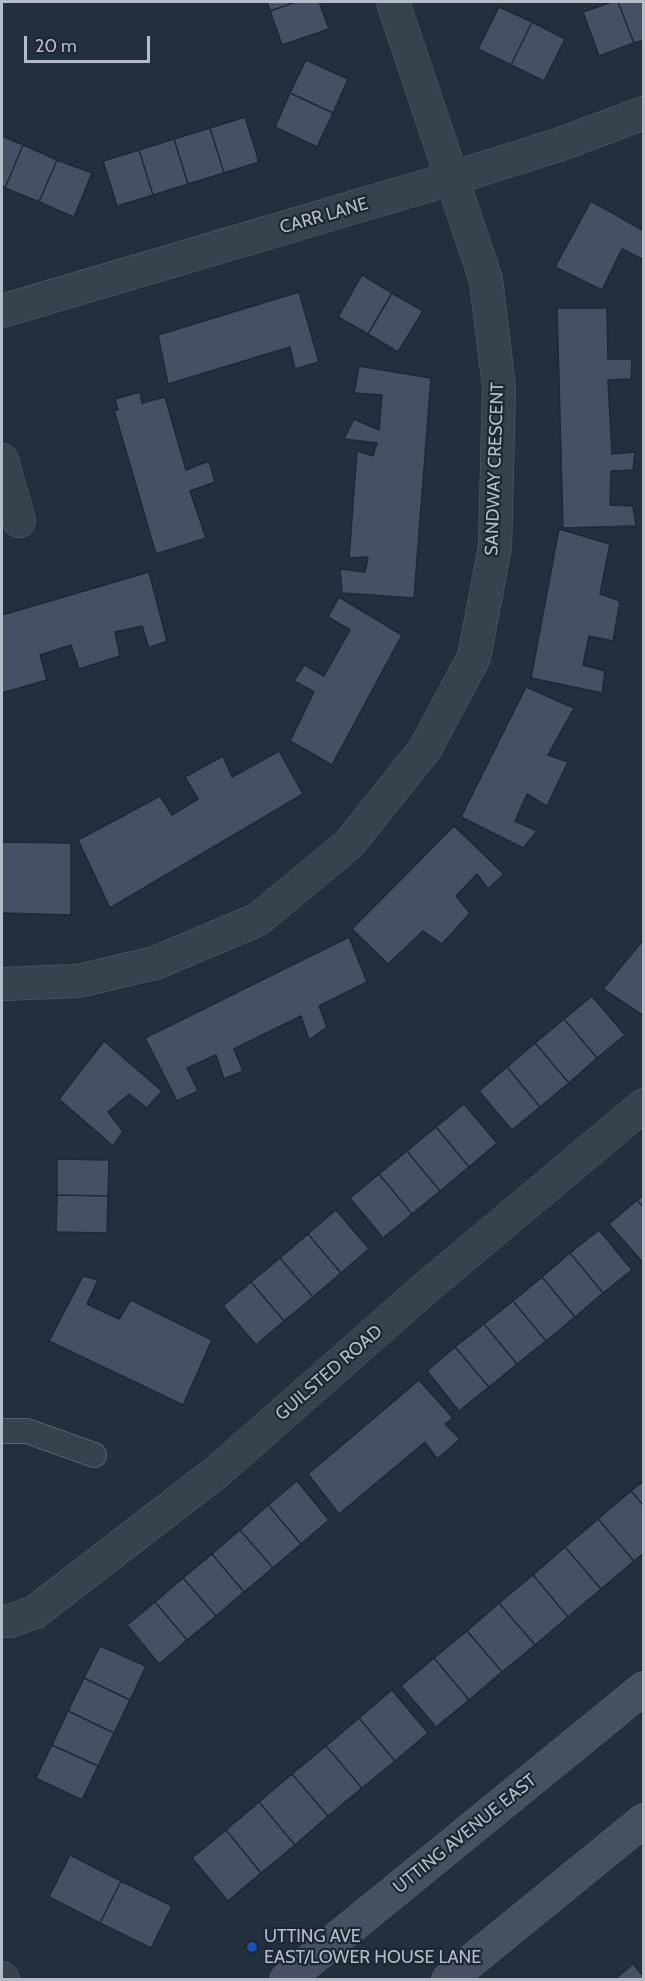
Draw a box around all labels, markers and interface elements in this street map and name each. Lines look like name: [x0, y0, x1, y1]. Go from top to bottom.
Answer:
scale bar: [27, 24, 153, 62]
text: 20 m: [35, 35, 77, 57]
street label: CARR LANE: [277, 193, 371, 239]
street label: SANDWAY CRESCENT: [481, 382, 509, 556]
street label: GUILSTED ROAD: [271, 1321, 387, 1425]
street label: UTTING AVENUE EAST: [389, 1770, 541, 1898]
place label: UTTING AVE EAST/LOWER HOUSE LANE: [264, 1926, 481, 1968]
marker: UTTING AVE EAST/LOWER HOUSE LANE: [245, 1940, 259, 1954]

